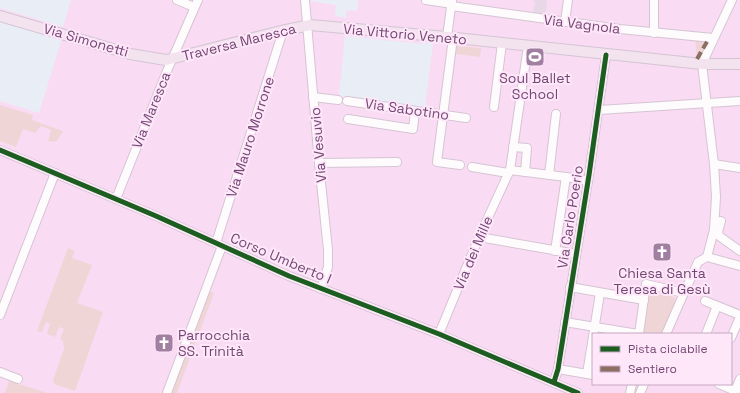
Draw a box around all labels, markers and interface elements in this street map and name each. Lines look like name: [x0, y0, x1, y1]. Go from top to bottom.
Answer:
street label: Via Vagnola: [543, 10, 621, 38]
street label: Via Simonetti: [41, 19, 131, 61]
street label: Traversa Maresca: [180, 19, 298, 65]
street label: Via Vittorio Veneto: [342, 20, 468, 48]
sports icon: Soul Ballet School: [524, 46, 546, 68]
street label: Via Maresca: [127, 69, 175, 151]
place label: Soul Ballet School: [499, 69, 571, 103]
street label: Via Mauro Morrone: [222, 74, 278, 200]
street label: Via Sabotino: [364, 94, 450, 124]
street label: Via Vesuvio: [306, 107, 330, 183]
street label: Via Carlo Poerio: [553, 164, 587, 270]
street label: Via dei Mille: [449, 213, 497, 293]
street label: Corso Umberto I: [228, 229, 334, 287]
church icon: Chiesa Santa Teresa di Gesù: [651, 241, 673, 263]
place label: Chiesa Santa Teresa di Gesù: [614, 264, 710, 298]
place label: Parrocchia SS. Trinità: [178, 326, 250, 360]
church icon: Parrocchia SS. Trinità: [153, 332, 175, 354]
legend: [592, 333, 732, 385]
text: Pista ciclabile: [628, 341, 708, 357]
text: Sentiero: [628, 361, 677, 377]

